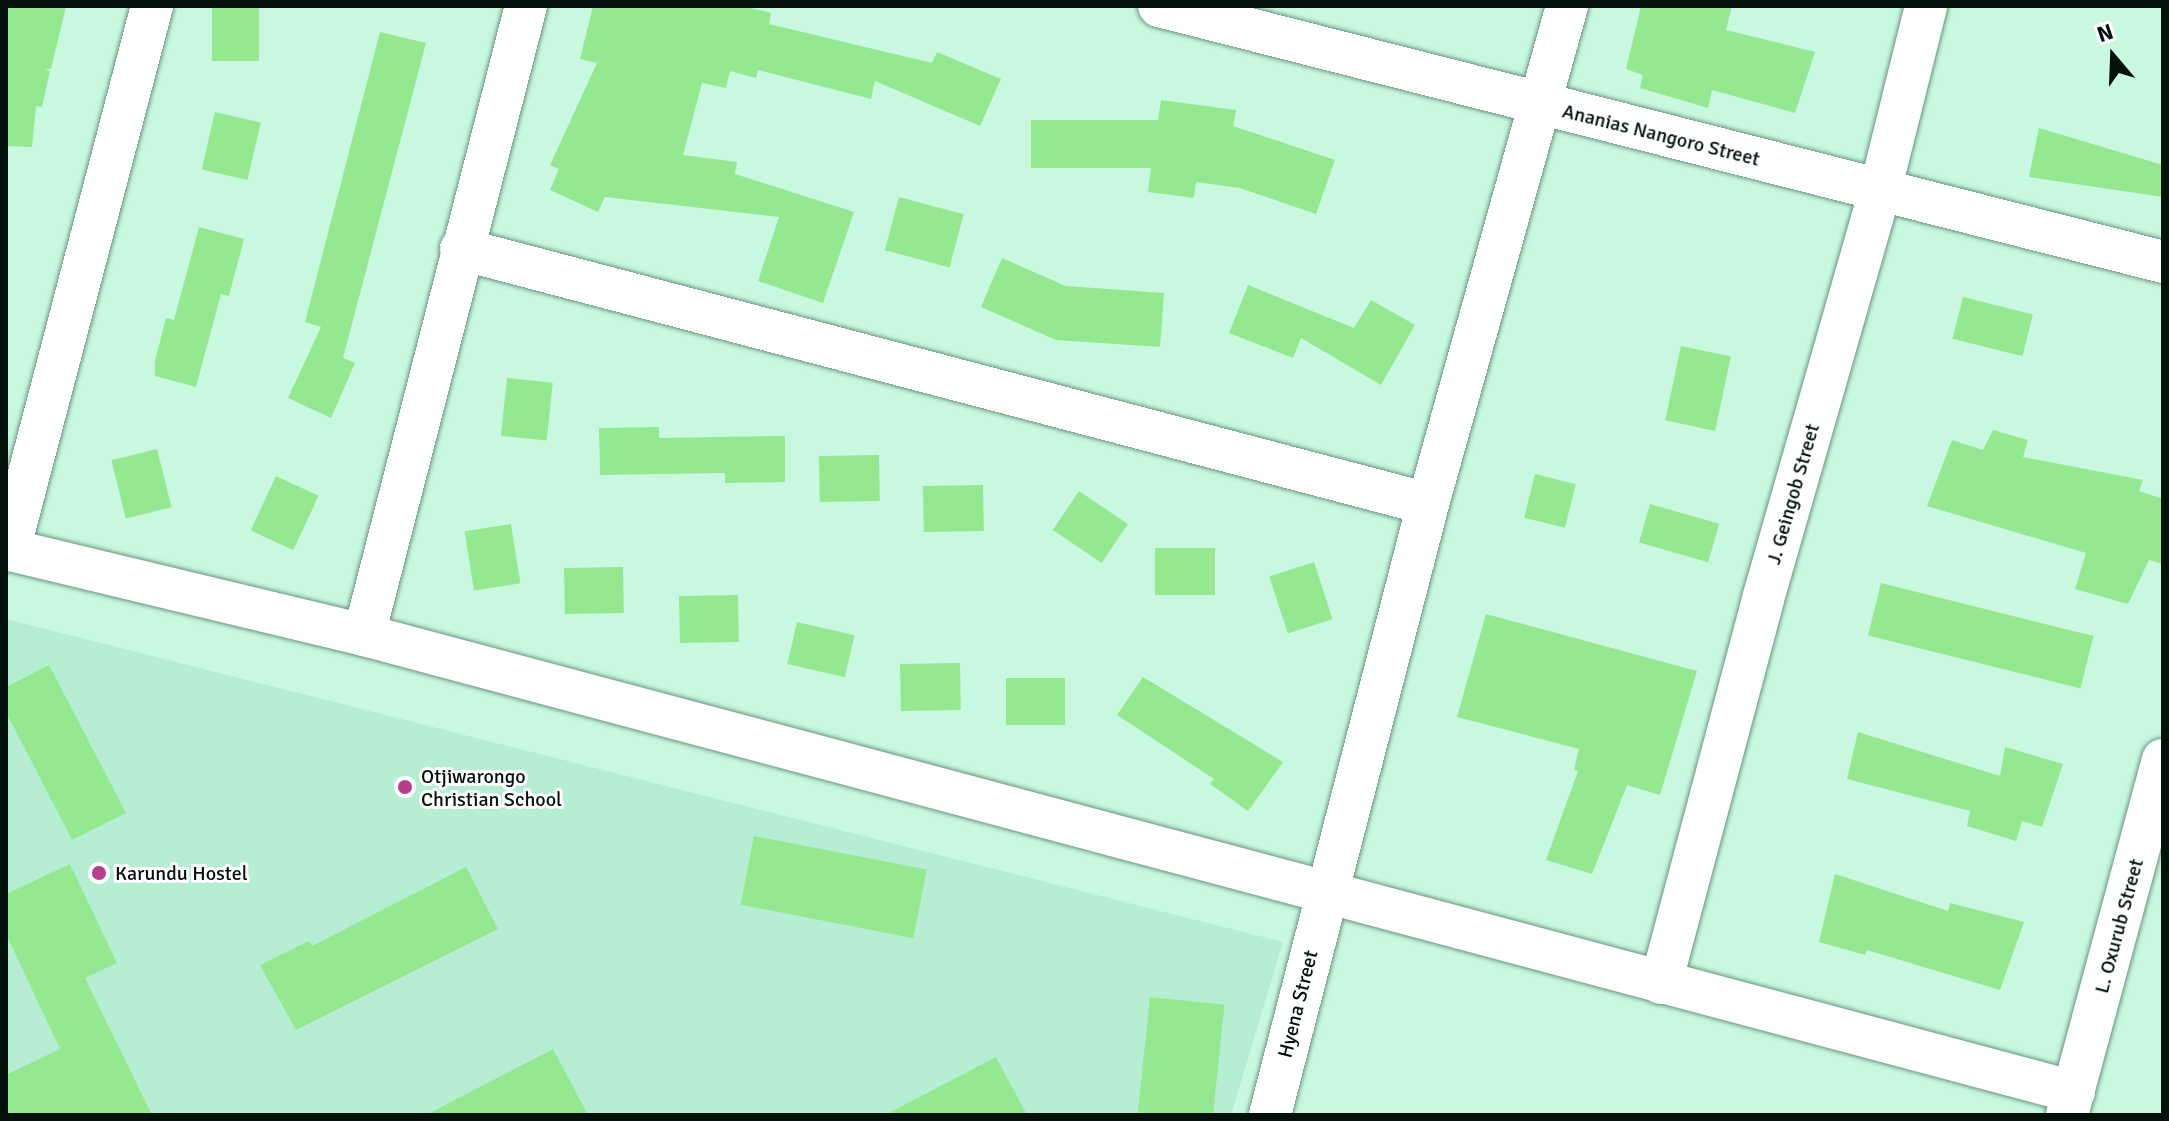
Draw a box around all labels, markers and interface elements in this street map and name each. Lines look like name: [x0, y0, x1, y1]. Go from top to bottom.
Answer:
north arrow: [2073, 16, 2153, 96]
text: N: [2093, 18, 2117, 48]
street label: Ananias Nangoro Street: [1560, 99, 1762, 171]
street label: J. Geingob Street: [1761, 421, 1825, 567]
place label: Otjiwarongo Christian School: [421, 764, 562, 811]
marker: Otjiwarongo Christian School: [396, 778, 414, 796]
street label: L. Oxurub Street: [2090, 856, 2148, 996]
place label: Karundu Hostel: [115, 861, 248, 885]
marker: Karundu Hostel: [90, 864, 108, 882]
street label: Hyena Street: [1273, 948, 1323, 1060]

